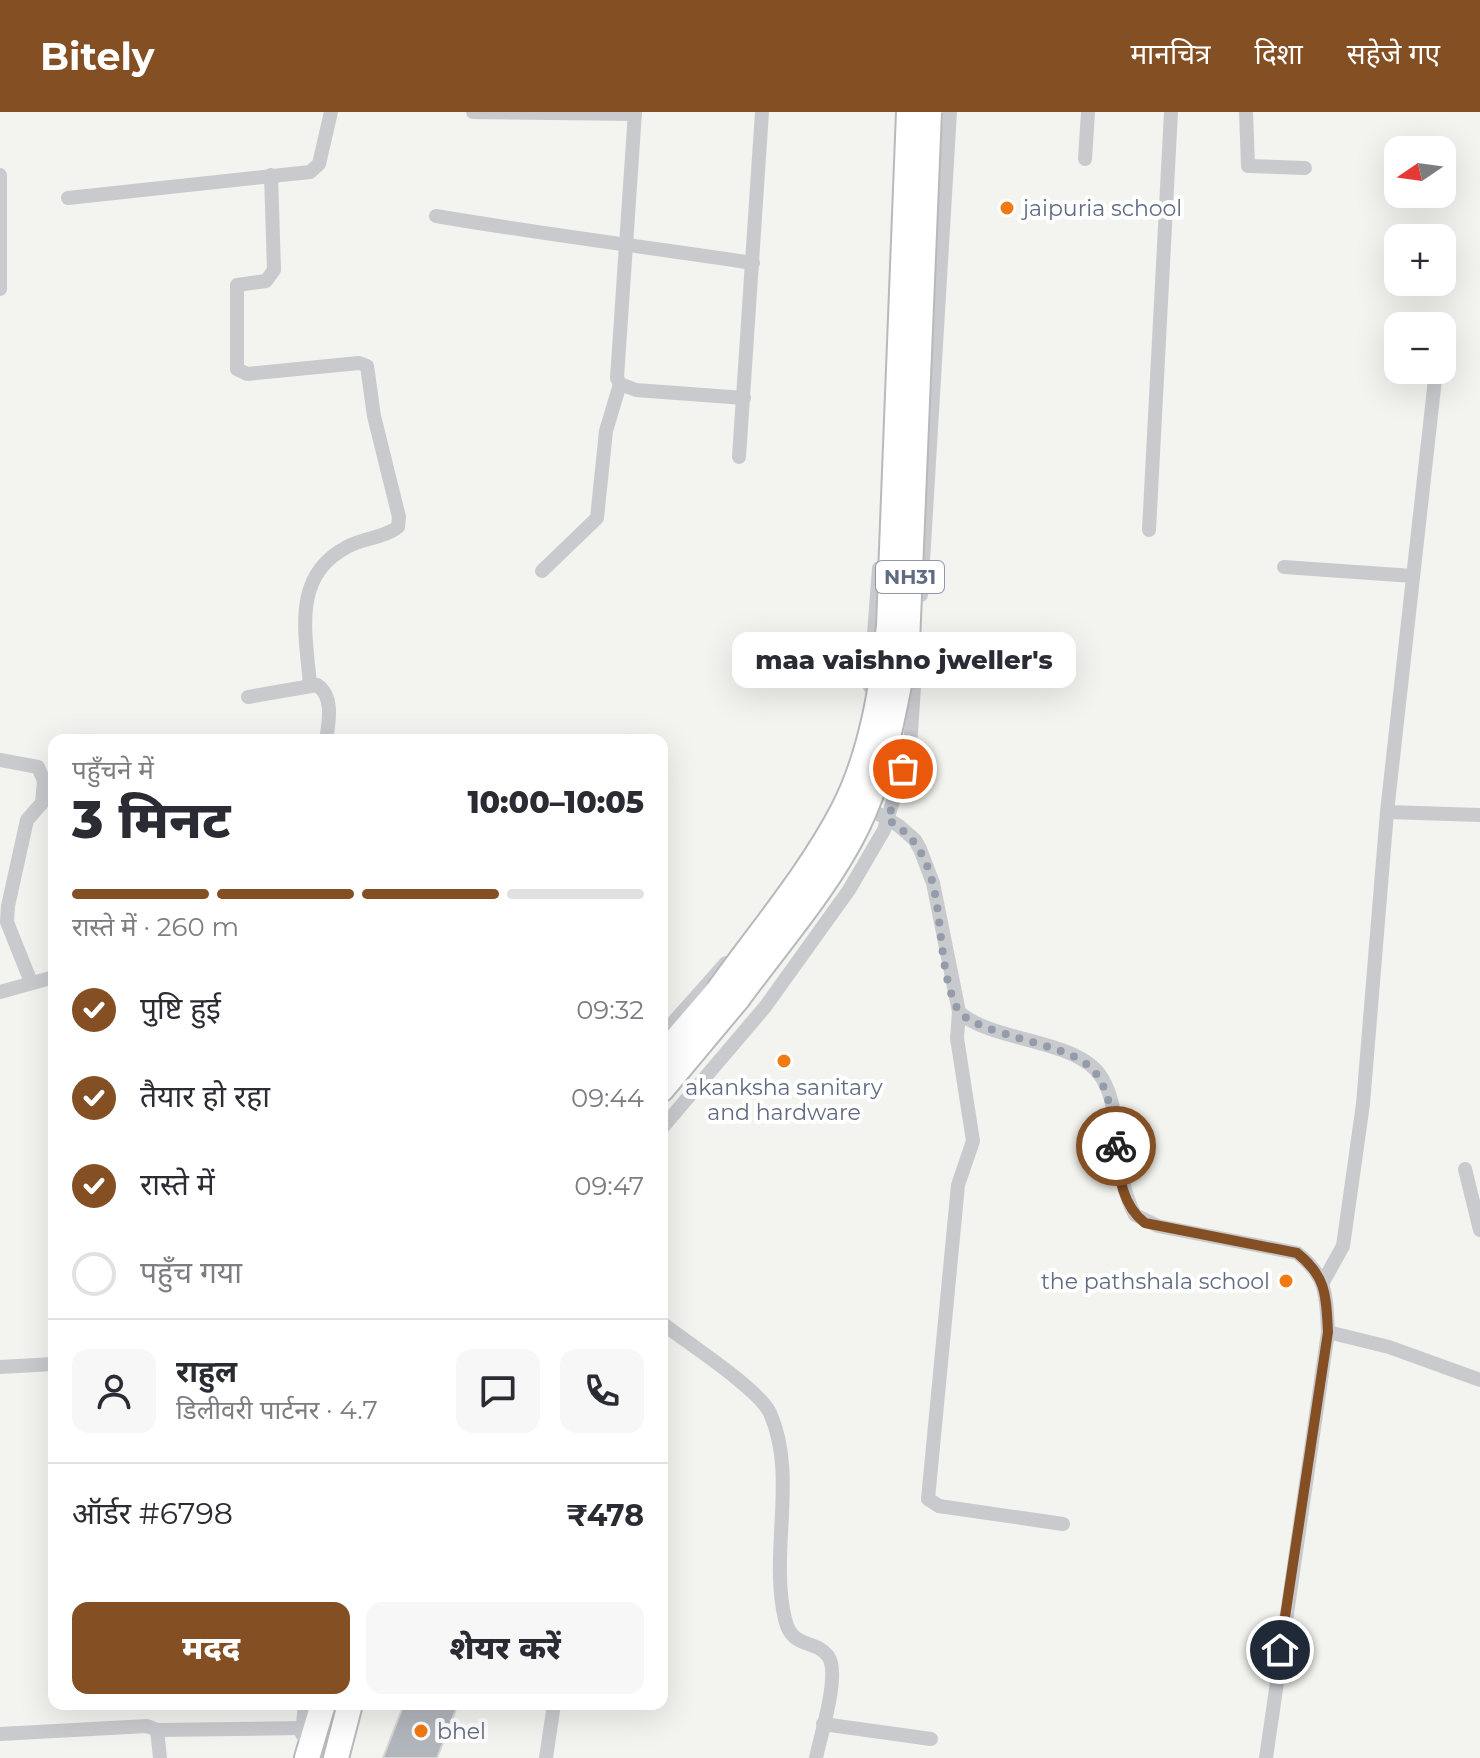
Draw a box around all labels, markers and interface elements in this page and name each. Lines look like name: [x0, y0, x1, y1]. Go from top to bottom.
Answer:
text: Bitely: [40, 33, 155, 80]
text: मानचित्र: [1130, 37, 1210, 71]
text: दिशा: [1254, 37, 1303, 71]
text: सहेजे गए: [1347, 37, 1440, 71]
north arrow: [1384, 136, 1456, 208]
map controls: [1384, 136, 1456, 384]
place label: jaipuria school: [1021, 195, 1182, 222]
marker: jaipuria school: [998, 199, 1016, 217]
button: +: [1384, 224, 1456, 296]
button: −: [1384, 312, 1456, 384]
road number: NH31: [876, 561, 944, 593]
callout: maa vaishno jweller's: [731, 633, 1075, 689]
text: maa vaishno jweller's: [755, 644, 1053, 676]
pin: [869, 735, 937, 803]
icon: bag: [881, 747, 925, 791]
text: पहुँचने में: [72, 754, 154, 786]
text: 10:00–10:05: [467, 784, 644, 821]
text: 3 मिनट: [72, 788, 230, 851]
text: रास्ते में · 260 m: [72, 911, 239, 943]
icon: check: [72, 988, 116, 1032]
text: पुष्टि हुई: [140, 990, 221, 1027]
text: 09:32: [576, 994, 644, 1026]
marker: akanksha sanitary and hardware: [775, 1052, 793, 1070]
place label: akanksha sanitary and hardware: [685, 1074, 883, 1126]
icon: check: [72, 1076, 116, 1120]
text: तैयार हो रहा: [140, 1078, 270, 1115]
text: 09:44: [571, 1082, 644, 1114]
courier: [1076, 1106, 1156, 1186]
icon: bike: [1094, 1124, 1138, 1168]
icon: check: [72, 1164, 116, 1208]
text: रास्ते में: [140, 1166, 215, 1203]
text: 09:47: [574, 1170, 644, 1202]
text: पहुँच गया: [140, 1254, 242, 1291]
place label: the pathshala school: [1041, 1268, 1270, 1295]
marker: the pathshala school: [1277, 1272, 1295, 1290]
button: person: [72, 1349, 156, 1433]
button: chat: [456, 1349, 540, 1433]
button: phone: [560, 1349, 644, 1433]
text: राहुल: [176, 1353, 237, 1390]
text: डिलीवरी पार्टनर · 4.7: [176, 1394, 378, 1426]
text: ऑर्डर #6798: [72, 1495, 233, 1532]
text: ₹478: [566, 1497, 644, 1534]
button: मदद: [72, 1602, 350, 1694]
button: शेयर करें: [366, 1602, 644, 1694]
pin: [1246, 1616, 1314, 1684]
icon: home: [1258, 1628, 1302, 1672]
place label: bhel: [437, 1718, 486, 1745]
marker: bhel: [412, 1722, 430, 1740]

